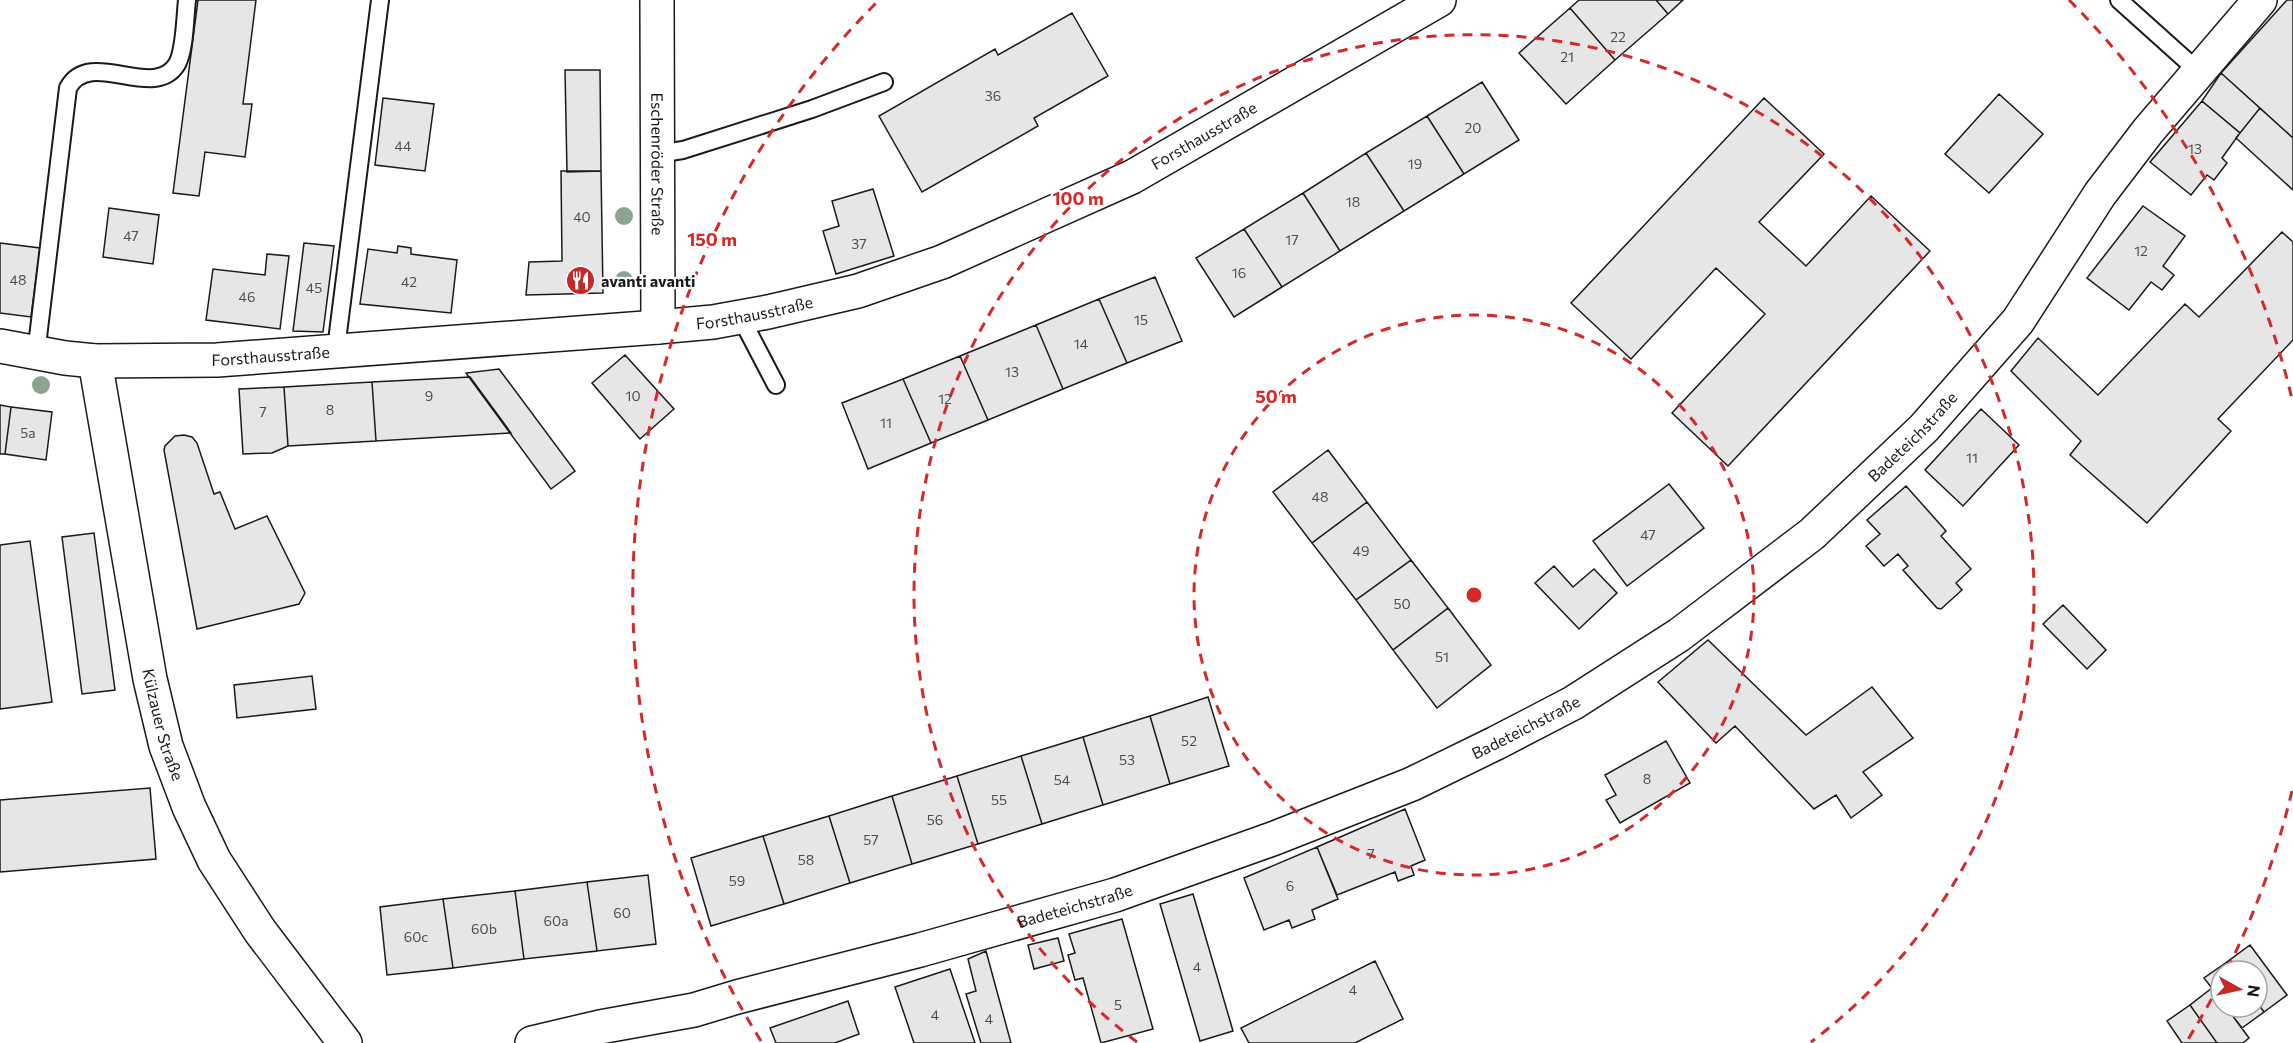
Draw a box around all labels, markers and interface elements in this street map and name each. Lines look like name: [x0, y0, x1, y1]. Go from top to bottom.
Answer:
house number: 22: [1610, 28, 1626, 45]
house number: 21: [1560, 48, 1574, 65]
house number: 36: [985, 87, 1001, 104]
street label: Eschenröder Straße: [648, 93, 668, 235]
street label: Forsthausstraße: [1147, 97, 1260, 173]
house number: 20: [1465, 119, 1481, 136]
house number: 44: [395, 137, 412, 154]
house number: 13: [2188, 140, 2202, 157]
house number: 19: [1408, 155, 1422, 172]
text: 100 m: [1052, 187, 1104, 209]
house number: 18: [1346, 193, 1360, 210]
house number: 40: [573, 208, 591, 225]
house number: 47: [123, 227, 139, 244]
text: 150 m: [687, 228, 737, 250]
house number: 17: [1285, 231, 1299, 248]
house number: 37: [851, 235, 867, 252]
house number: 12: [2134, 242, 2148, 259]
house number: 16: [1232, 264, 1246, 281]
restaurant icon: avanti avanti: [564, 265, 596, 297]
house number: 48: [10, 271, 26, 288]
place label: avanti avanti: [601, 271, 695, 290]
house number: 42: [401, 273, 417, 290]
house number: 45: [306, 279, 322, 296]
house number: 46: [239, 288, 255, 305]
street label: Forsthausstraße: [695, 292, 815, 333]
house number: 15: [1134, 311, 1148, 328]
house number: 14: [1074, 335, 1089, 352]
street label: Forsthausstraße: [211, 342, 330, 369]
house number: 13: [1005, 363, 1019, 380]
text: 50 m: [1255, 385, 1297, 407]
house number: 9: [425, 387, 433, 404]
house number: 10: [625, 387, 641, 404]
street label: Badeteichstraße: [1863, 387, 1961, 485]
house number: 12: [938, 390, 952, 407]
house number: 8: [326, 401, 334, 418]
house number: 7: [259, 403, 267, 420]
house number: 11: [880, 414, 892, 431]
house number: 5a: [20, 424, 36, 441]
house number: 11: [1966, 449, 1978, 466]
house number: 48: [1312, 488, 1328, 505]
house number: 47: [1640, 526, 1656, 543]
house number: 49: [1353, 542, 1369, 559]
centre of rings: [1464, 585, 1484, 605]
house number: 50: [1393, 595, 1411, 612]
house number: 51: [1435, 648, 1449, 665]
street label: Külzauer Straße: [139, 667, 188, 783]
street label: Badeteichstraße: [1468, 691, 1583, 762]
house number: 52: [1181, 732, 1197, 749]
house number: 53: [1119, 751, 1135, 768]
house number: 8: [1643, 770, 1651, 787]
house number: 54: [1054, 771, 1071, 788]
house number: 55: [991, 791, 1007, 808]
house number: 56: [927, 811, 943, 828]
house number: 57: [863, 831, 879, 848]
house number: 7: [1367, 845, 1375, 862]
house number: 58: [798, 851, 814, 868]
house number: 59: [729, 872, 745, 889]
house number: 6: [1286, 877, 1294, 894]
street label: Badeteichstraße: [1015, 880, 1135, 931]
house number: 60: [613, 904, 631, 921]
house number: 60a: [544, 912, 568, 929]
house number: 60b: [471, 920, 497, 937]
house number: 60c: [404, 928, 428, 945]
house number: 4: [1193, 958, 1202, 975]
north arrow: [2209, 959, 2269, 1019]
house number: 4: [1349, 981, 1358, 998]
text: N: [2244, 984, 2265, 998]
house number: 5: [1114, 996, 1122, 1013]
house number: 4: [931, 1006, 940, 1023]
house number: 4: [985, 1010, 994, 1027]

